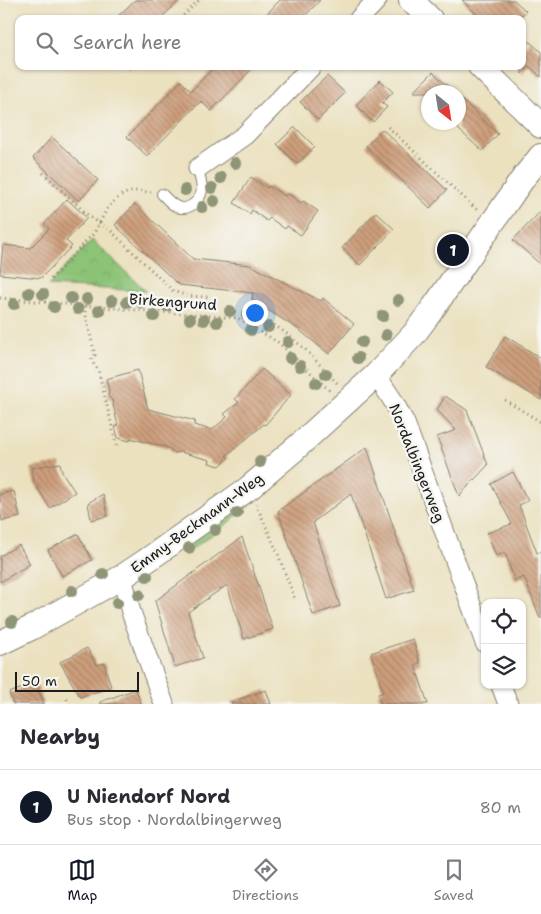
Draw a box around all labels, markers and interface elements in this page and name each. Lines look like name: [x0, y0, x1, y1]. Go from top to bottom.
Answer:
search box: [15, 15, 526, 70]
icon: search: [33, 29, 61, 57]
text: Search here: [73, 30, 182, 55]
north arrow: [421, 85, 466, 130]
pin: 1: [437, 231, 469, 269]
street label: Birkengrund: [129, 289, 218, 315]
your location: [242, 300, 268, 326]
street label: Nordalbingerweg: [384, 401, 450, 525]
street label: Emmy-Beckmann-Weg: [127, 468, 267, 578]
map controls: [481, 599, 526, 689]
button: locate: [481, 599, 526, 644]
button: layers: [481, 644, 526, 689]
scale bar: [15, 669, 139, 692]
text: 50 m: [22, 672, 57, 690]
text: Nearby: [20, 723, 100, 751]
text: U Niendorf Nord: [67, 784, 230, 809]
text: 1: [32, 797, 40, 818]
text: 80 m: [480, 797, 521, 818]
text: Bus stop · Nordalbingerweg: [67, 809, 282, 830]
tab: Map: [67, 856, 97, 904]
tab: Directions: [232, 856, 299, 904]
tab: Saved: [434, 856, 474, 904]

